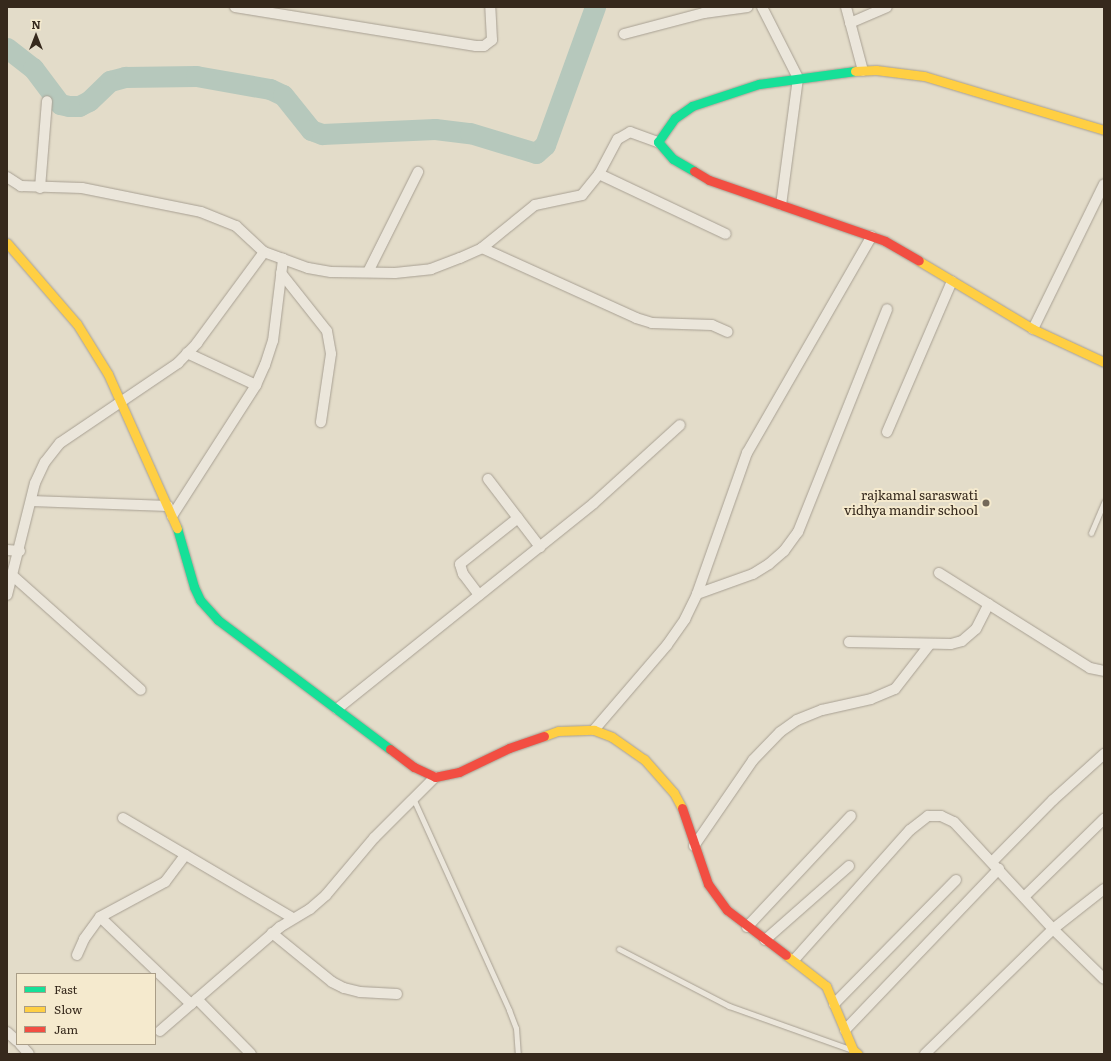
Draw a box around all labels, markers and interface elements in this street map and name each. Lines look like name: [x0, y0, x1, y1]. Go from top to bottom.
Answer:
north arrow: [16, 16, 56, 56]
text: N: [31, 16, 41, 32]
place label: rajkamal saraswati vidhya mandir school: [844, 488, 978, 519]
marker: rajkamal saraswati vidhya mandir school: [981, 498, 991, 508]
legend: [16, 973, 156, 1045]
text: Fast: [54, 980, 77, 998]
text: Slow: [54, 1000, 82, 1018]
text: Jam: [54, 1020, 78, 1038]

